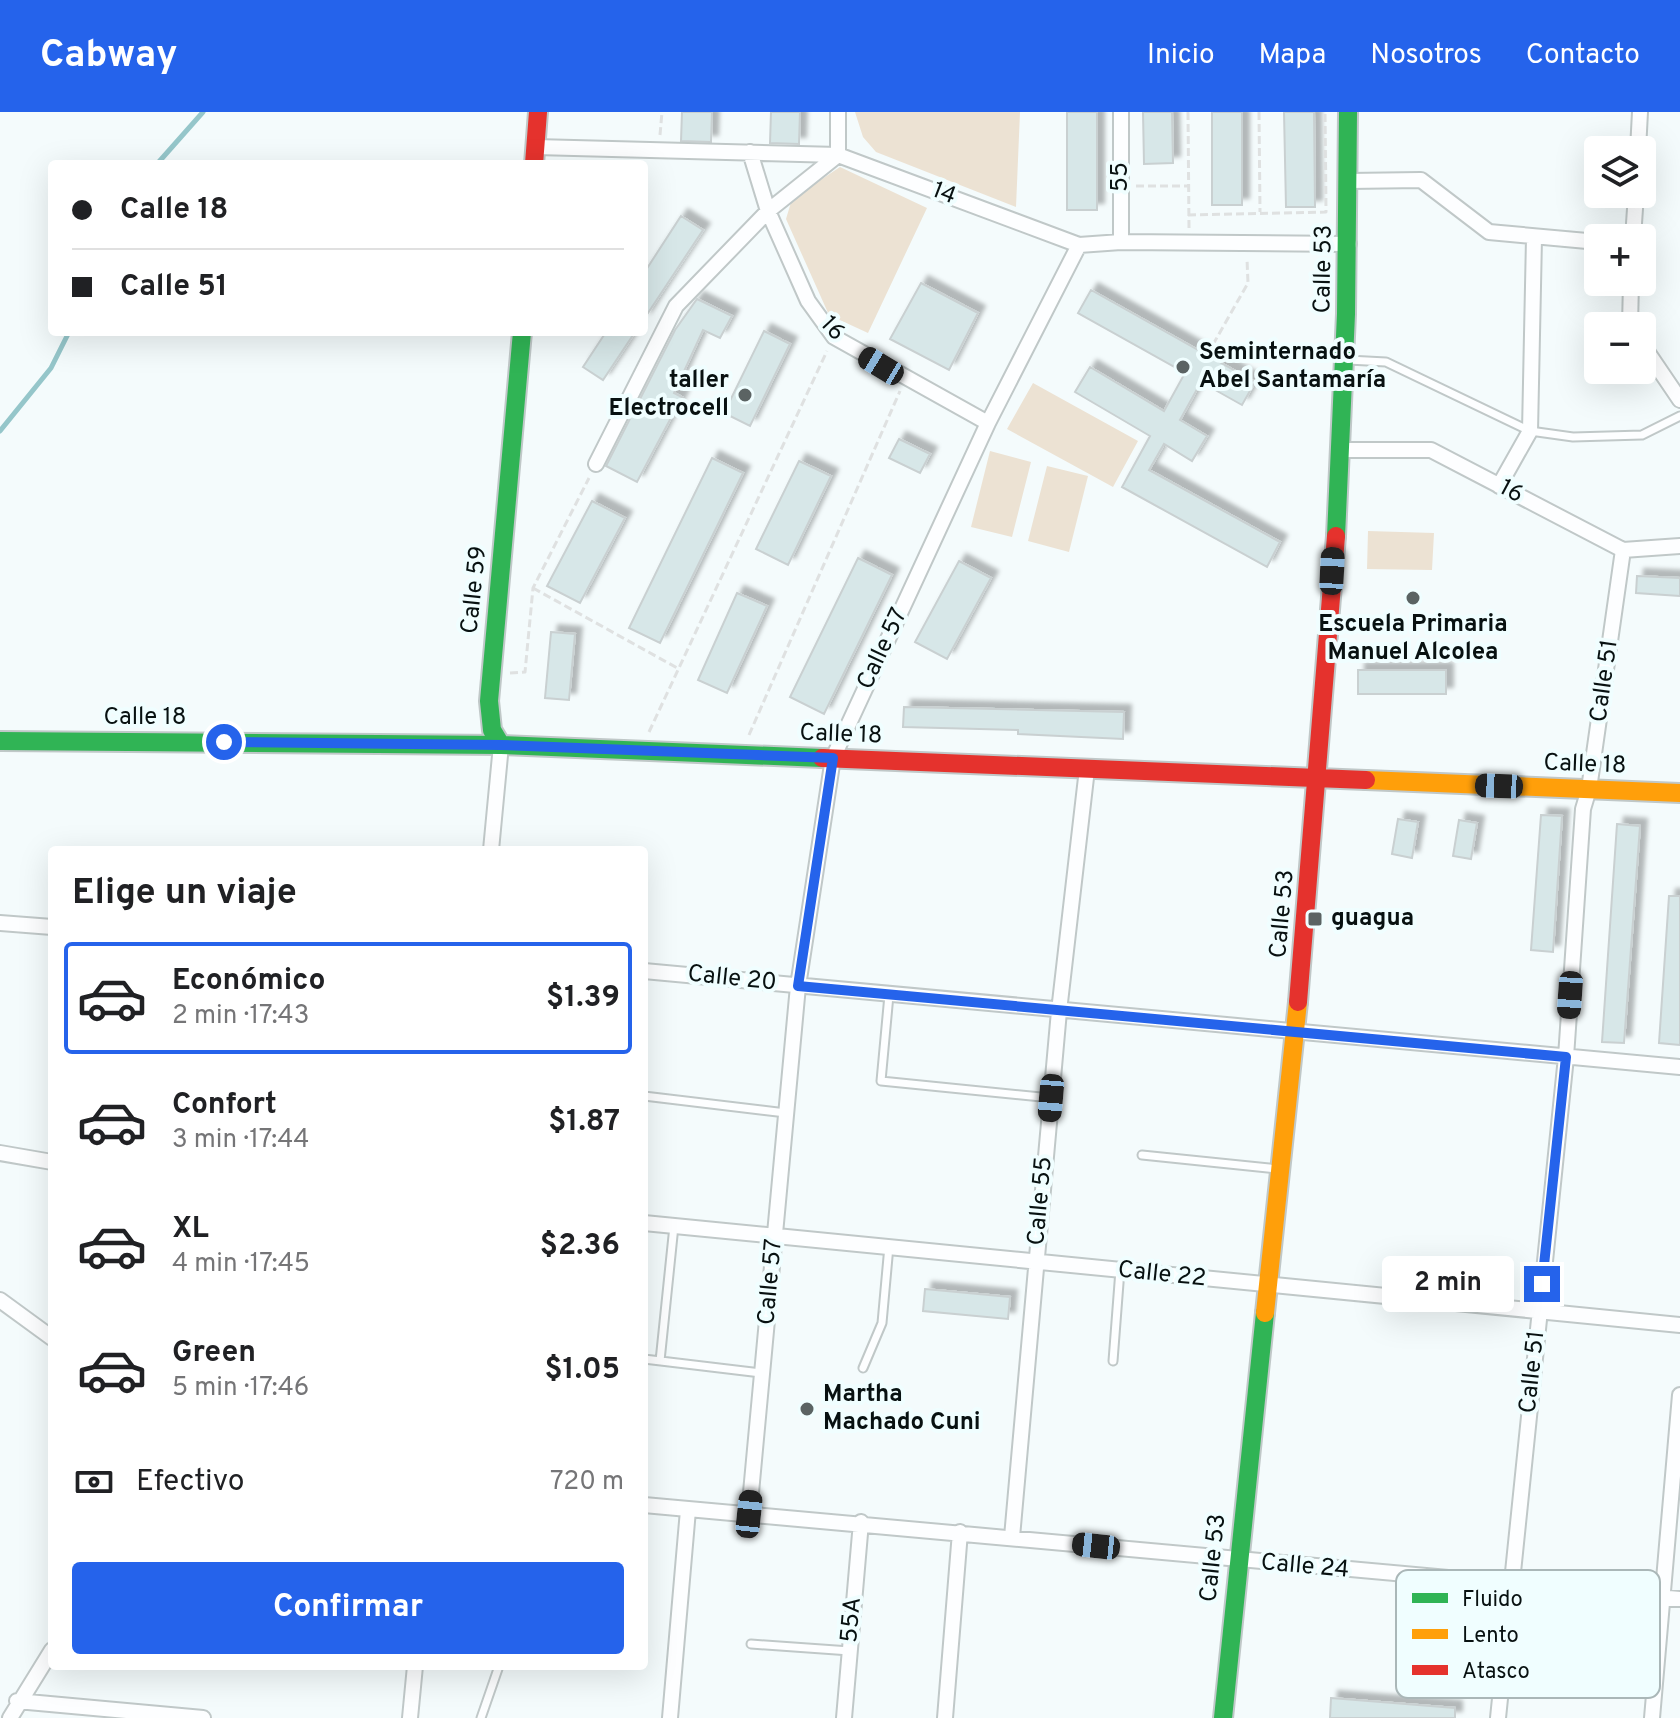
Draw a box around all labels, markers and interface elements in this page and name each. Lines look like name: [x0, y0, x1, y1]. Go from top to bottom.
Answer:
text: Cabway: [40, 32, 178, 81]
text: Inicio: [1147, 38, 1215, 74]
text: Mapa: [1259, 38, 1326, 74]
text: Nosotros: [1370, 38, 1482, 74]
text: Contacto: [1526, 38, 1640, 74]
map controls: [1584, 136, 1656, 384]
button: layers: [1584, 136, 1656, 208]
street label: 55: [1106, 162, 1136, 192]
street label: 14: [928, 176, 960, 212]
text: Calle 18: [120, 192, 228, 229]
street label: Calle 53: [1308, 224, 1340, 314]
button: +: [1584, 224, 1656, 296]
text: Calle 51: [120, 269, 228, 306]
street label: 16: [813, 310, 851, 348]
button: −: [1584, 312, 1656, 384]
place label: Seminternado Abel Santamaría: [1199, 338, 1386, 396]
car: [854, 343, 908, 389]
marker: Seminternado Abel Santamaría: [1174, 358, 1192, 376]
place label: taller Electrocell: [609, 366, 729, 424]
marker: taller Electrocell: [736, 386, 754, 404]
street label: 16: [1494, 473, 1528, 511]
street label: Calle 59: [455, 545, 495, 635]
car: [1319, 546, 1345, 596]
marker: Escuela Primaria Manuel Alcolea: [1404, 589, 1422, 607]
street label: Calle 57: [851, 603, 915, 695]
place label: Escuela Primaria Manuel Alcolea: [1318, 610, 1508, 668]
street label: Calle 51: [1584, 638, 1626, 724]
street label: Calle 18: [104, 703, 186, 733]
street label: Calle 18: [799, 719, 883, 751]
route start: [206, 724, 242, 760]
street label: Calle 18: [1543, 749, 1627, 781]
car: [1475, 773, 1523, 799]
street label: Calle 53: [1264, 869, 1302, 959]
text: Elige un viaje: [72, 871, 297, 917]
place label: guagua: [1331, 904, 1414, 934]
marker: guagua: [1306, 910, 1324, 928]
street label: Calle 20: [686, 959, 778, 999]
icon: car: [76, 962, 148, 1034]
text: Económico: [172, 963, 325, 1000]
car: [1556, 970, 1584, 1020]
text: $1.39: [546, 980, 620, 1017]
text: 2 min · 17:43: [172, 1000, 309, 1033]
car: [1037, 1073, 1065, 1123]
icon: car: [76, 1086, 148, 1158]
text: Confort: [172, 1087, 277, 1124]
text: $1.87: [548, 1104, 620, 1141]
text: 3 min · 17:44: [172, 1124, 310, 1157]
street label: Calle 55: [1022, 1155, 1060, 1247]
icon: car: [76, 1210, 148, 1282]
text: XL: [172, 1211, 209, 1248]
text: $2.36: [540, 1228, 620, 1265]
street label: Calle 57: [752, 1238, 790, 1326]
text: 4 min · 17:45: [172, 1248, 310, 1281]
street label: Calle 22: [1116, 1255, 1208, 1295]
callout: 2 min: [1382, 1256, 1514, 1312]
route end: [1524, 1266, 1560, 1302]
text: 2 min: [1414, 1267, 1482, 1300]
street label: Calle 51: [1514, 1329, 1552, 1415]
icon: car: [76, 1334, 148, 1406]
text: Green: [172, 1335, 256, 1372]
text: $1.05: [544, 1352, 620, 1389]
text: 5 min · 17:46: [172, 1372, 309, 1405]
place label: Martha Machado Cuni: [823, 1380, 981, 1438]
marker: Martha Machado Cuni: [798, 1400, 816, 1418]
icon: cash: [72, 1460, 116, 1504]
text: Efectivo: [136, 1464, 245, 1501]
text: 720 m: [550, 1466, 624, 1499]
car: [735, 1489, 763, 1539]
street label: Calle 53: [1194, 1512, 1234, 1604]
car: [1071, 1532, 1121, 1560]
street label: Calle 24: [1260, 1548, 1350, 1586]
button: Confirmar: [72, 1562, 624, 1654]
legend: [1396, 1570, 1660, 1698]
text: Fluido: [1462, 1587, 1523, 1614]
street label: 55A: [835, 1596, 869, 1644]
text: Lento: [1462, 1623, 1519, 1650]
text: Atasco: [1462, 1659, 1530, 1686]

